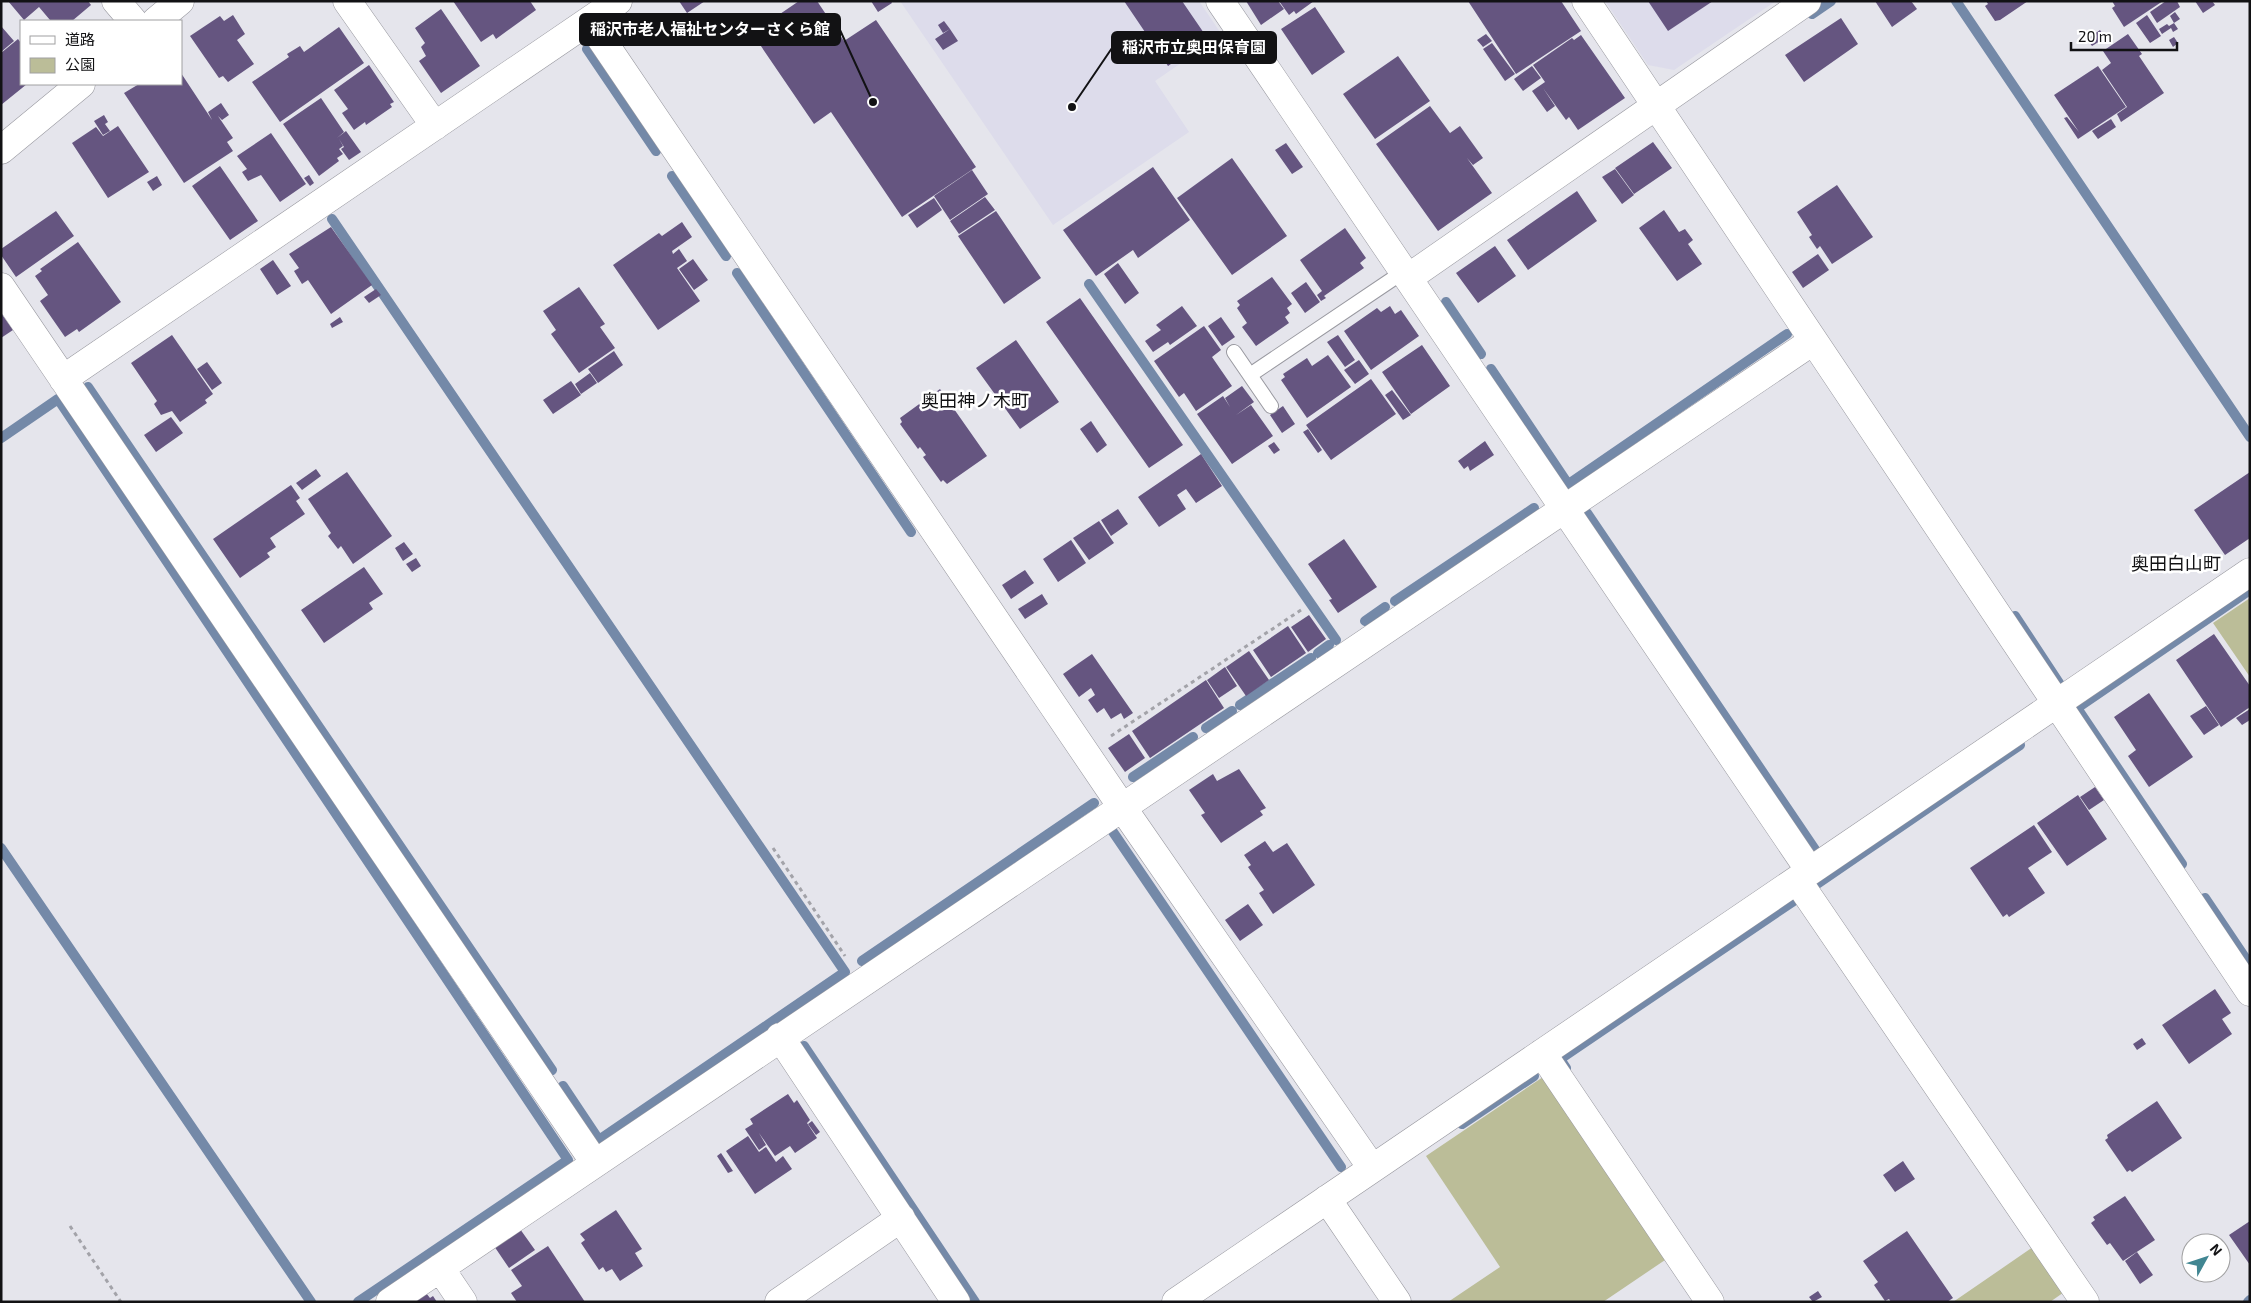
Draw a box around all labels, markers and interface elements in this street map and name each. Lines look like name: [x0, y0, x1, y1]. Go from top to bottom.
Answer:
callout: 稲沢市老人福祉センターさくら館: [580, 14, 840, 45]
text: 稲沢市老人福祉センターさくら館: [590, 19, 830, 38]
legend: [20, 20, 182, 85]
scale bar: [2071, 20, 2177, 52]
text: 20 m: [2078, 27, 2112, 45]
text: 道路: [65, 30, 95, 48]
callout: 稲沢市立奥田保育園: [1112, 32, 1276, 63]
text: 稲沢市立奥田保育園: [1122, 37, 1266, 56]
text: 公園: [65, 55, 95, 73]
district label: 奥田神ノ木町: [921, 389, 1029, 411]
district label: 奥田白山町: [2131, 552, 2221, 574]
north arrow: [2181, 1233, 2231, 1283]
text: N: [2207, 1240, 2226, 1259]

